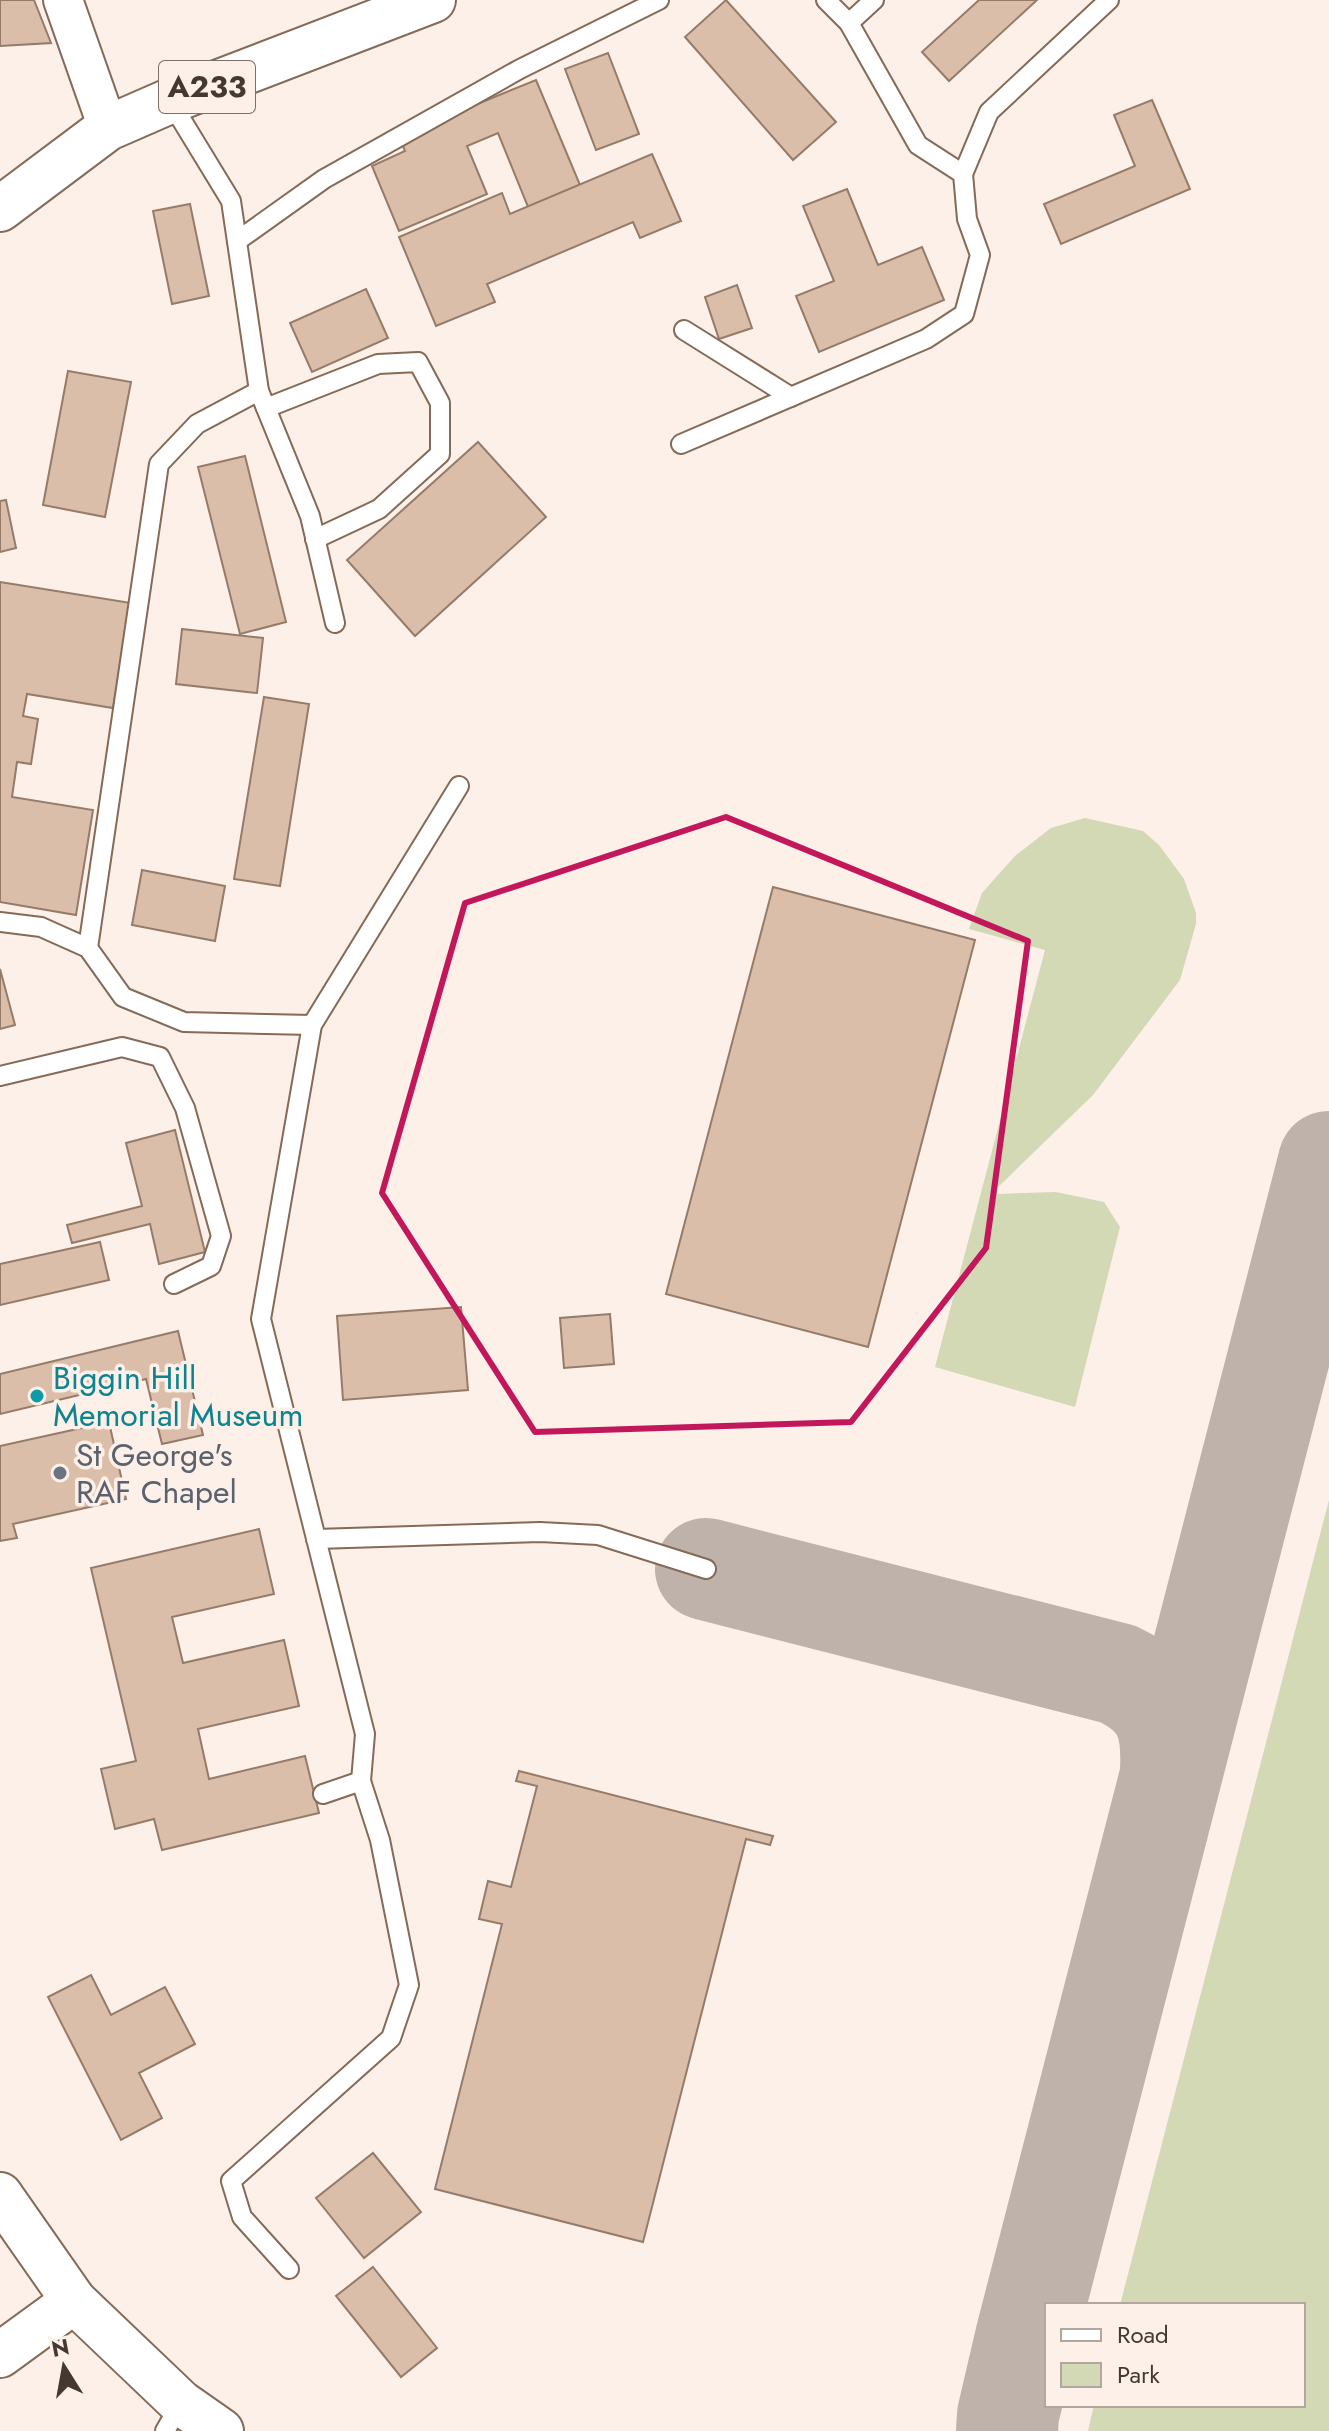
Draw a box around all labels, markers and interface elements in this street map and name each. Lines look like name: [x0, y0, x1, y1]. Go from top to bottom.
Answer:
road number: A233: [159, 61, 255, 113]
place label: Biggin Hill Memorial Museum: [53, 1355, 303, 1438]
marker: Biggin Hill Memorial Museum: [28, 1387, 46, 1405]
place label: St George's RAF Chapel: [76, 1432, 237, 1515]
marker: St George's RAF Chapel: [51, 1464, 69, 1482]
legend: [1045, 2303, 1305, 2407]
text: Road: [1117, 2317, 1169, 2352]
north arrow: [24, 2327, 104, 2407]
text: N: [49, 2330, 72, 2365]
text: Park: [1117, 2357, 1160, 2392]

